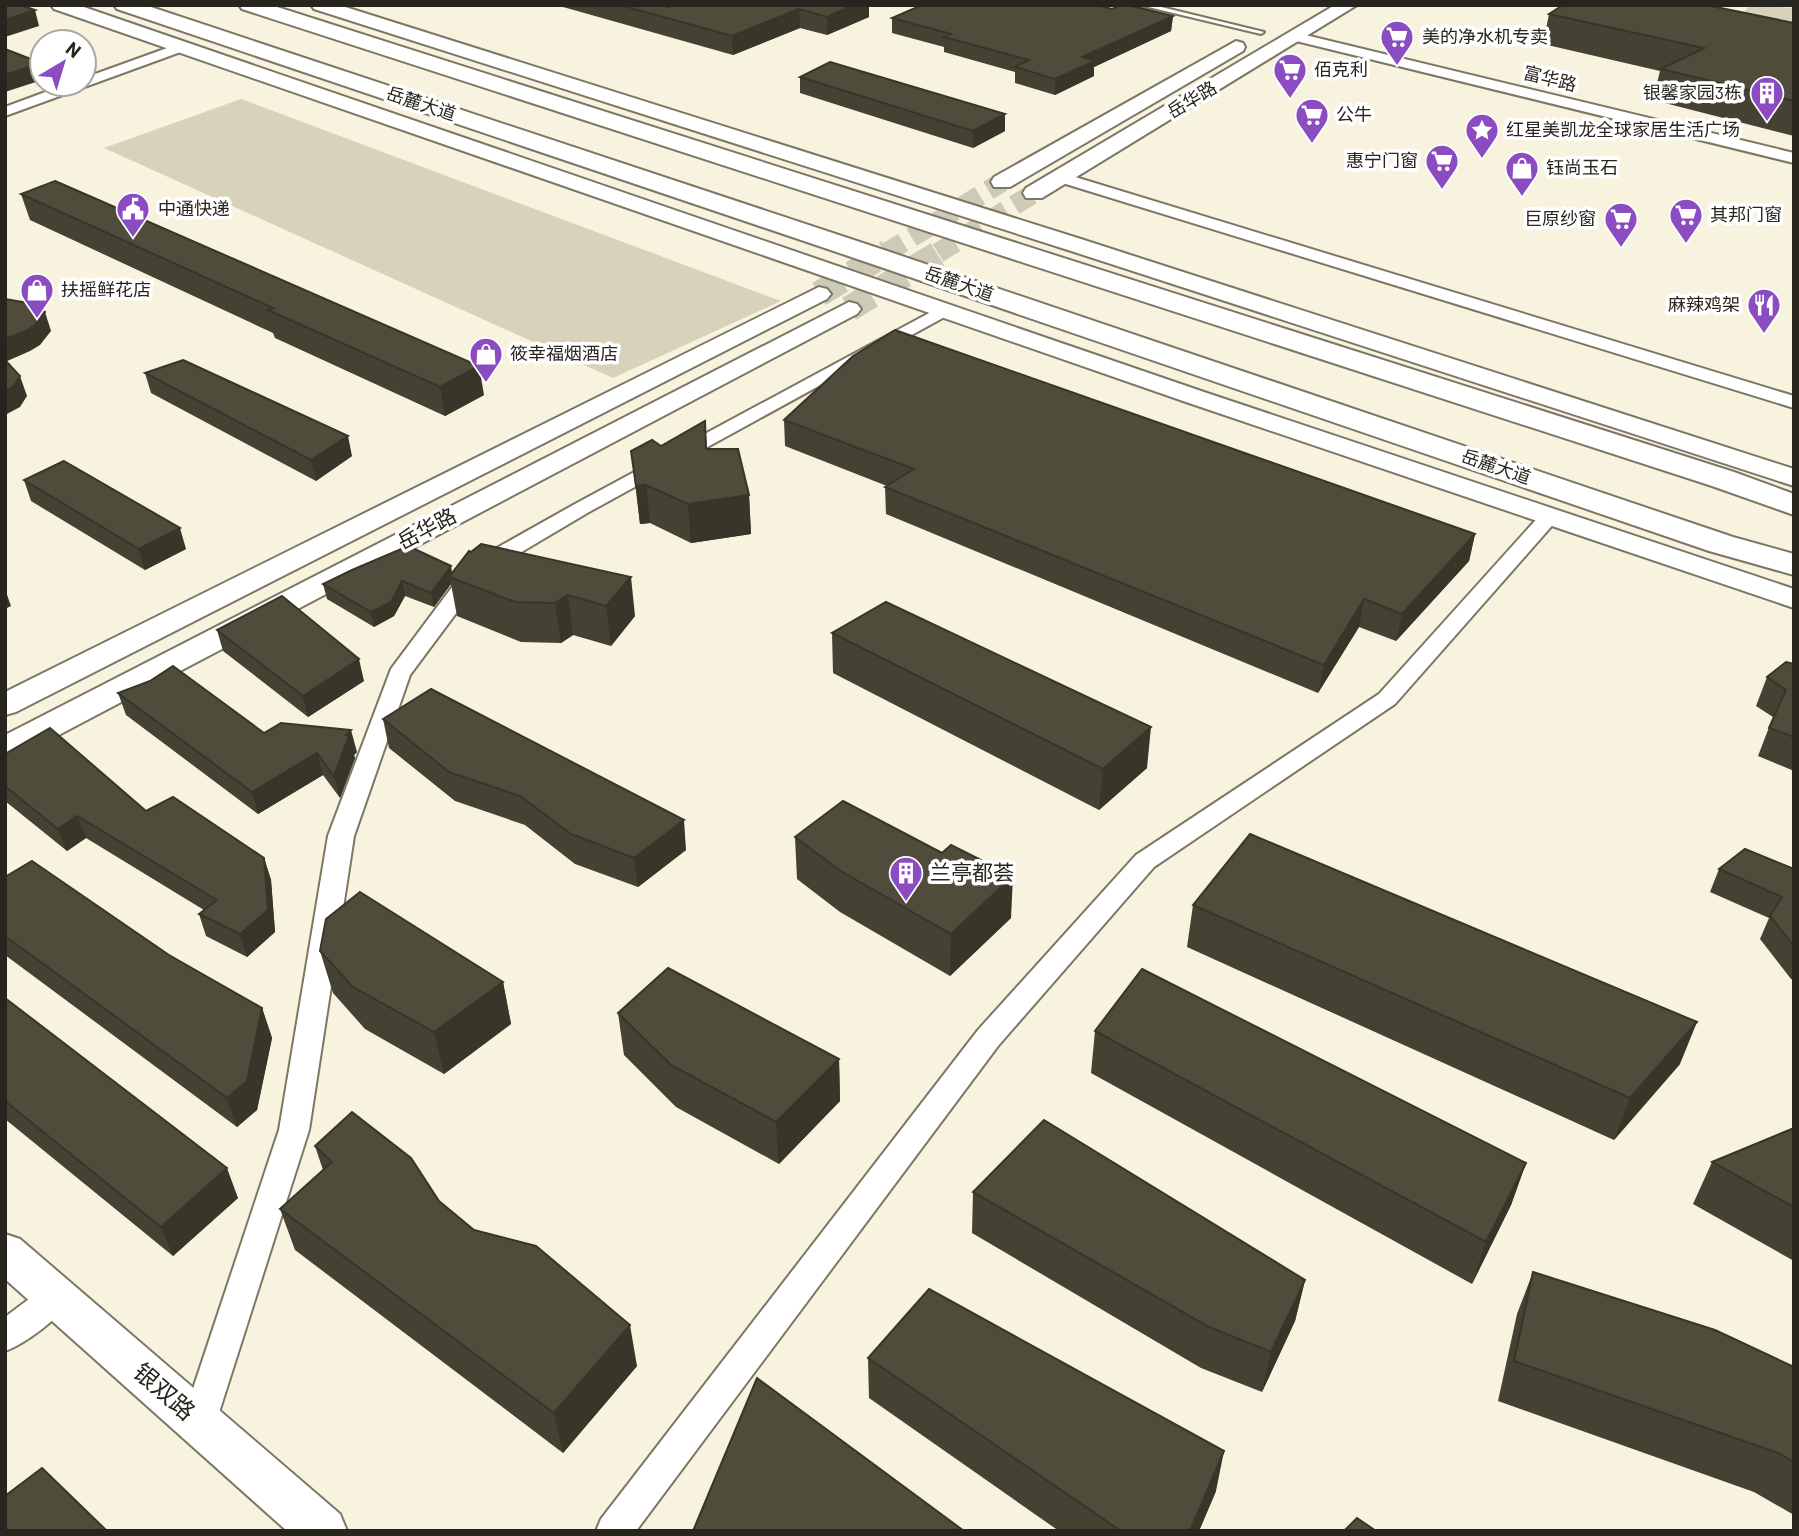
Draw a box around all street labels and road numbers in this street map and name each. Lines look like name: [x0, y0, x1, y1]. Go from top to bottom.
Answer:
street label: 富华路: [1521, 61, 1579, 95]
street label: 岳华路: [1163, 76, 1220, 122]
street label: 岳麓大道: [384, 81, 459, 125]
street label: 岳麓大道: [922, 261, 997, 305]
street label: 岳麓大道: [1459, 444, 1534, 488]
street label: 岳华路: [393, 502, 460, 554]
street label: 银双路: [128, 1356, 202, 1425]

